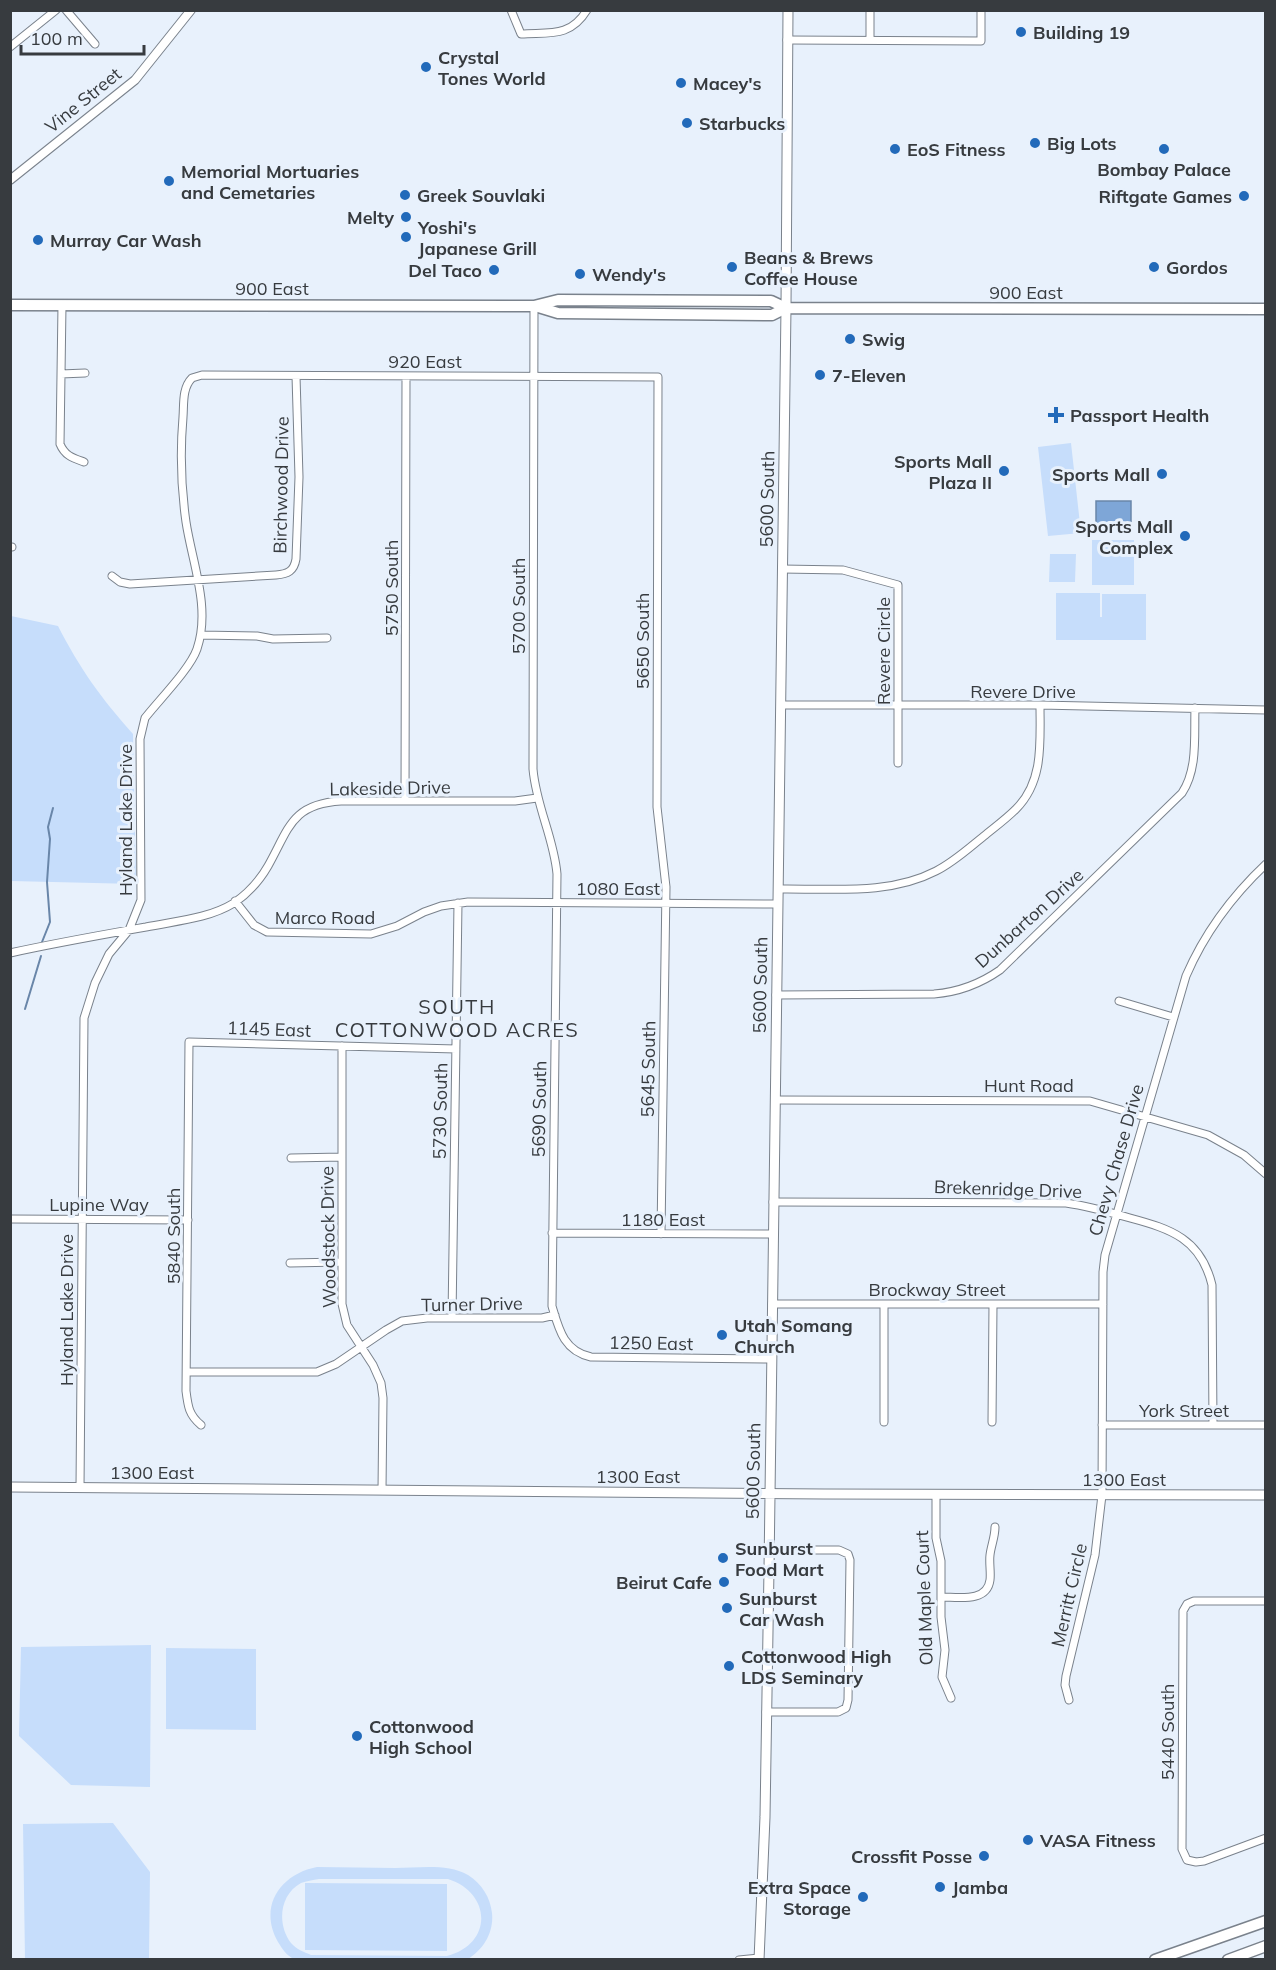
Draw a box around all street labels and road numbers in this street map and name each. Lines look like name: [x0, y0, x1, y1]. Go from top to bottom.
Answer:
street label: Vine Street: [40, 62, 126, 138]
street label: 900 East: [235, 277, 309, 300]
street label: 900 East: [989, 281, 1063, 304]
street label: 920 East: [388, 350, 462, 373]
street label: Birchwood Drive: [268, 416, 294, 554]
street label: 5600 South: [755, 450, 779, 548]
street label: 5750 South: [380, 540, 403, 636]
street label: 5700 South: [507, 558, 530, 654]
street label: 5650 South: [631, 593, 654, 689]
street label: Revere Circle: [872, 597, 895, 705]
street label: Revere Drive: [970, 680, 1076, 703]
street label: Hyland Lake Drive: [114, 744, 137, 896]
street label: Lakeside Drive: [329, 775, 451, 801]
street label: Dunbarton Drive: [970, 863, 1088, 973]
street label: 1080 East: [576, 877, 660, 900]
street label: Marco Road: [275, 906, 375, 929]
street label: 5600 South: [748, 936, 772, 1034]
street label: 1145 East: [226, 1016, 312, 1042]
street label: 5645 South: [636, 1020, 660, 1118]
street label: 5690 South: [527, 1060, 551, 1158]
street label: 5730 South: [428, 1062, 452, 1160]
street label: Hunt Road: [984, 1074, 1074, 1097]
street label: Chevy Chase Drive: [1083, 1081, 1149, 1239]
street label: Woodstock Drive: [315, 1166, 341, 1308]
street label: Brekenridge Drive: [934, 1175, 1082, 1203]
street label: 5840 South: [162, 1188, 185, 1284]
street label: Lupine Way: [49, 1193, 149, 1216]
street label: 1180 East: [621, 1208, 705, 1231]
street label: Hyland Lake Drive: [55, 1234, 78, 1386]
street label: Brockway Street: [868, 1278, 1006, 1301]
street label: Turner Drive: [421, 1292, 523, 1316]
street label: 1250 East: [609, 1331, 693, 1355]
street label: York Street: [1138, 1399, 1229, 1422]
street label: 5600 South: [741, 1422, 765, 1520]
street label: 1300 East: [110, 1461, 194, 1484]
street label: 1300 East: [596, 1465, 680, 1488]
street label: 1300 East: [1082, 1468, 1166, 1491]
street label: Old Maple Court: [910, 1530, 938, 1666]
street label: Merritt Circle: [1046, 1541, 1092, 1649]
street label: 5440 South: [1156, 1684, 1179, 1780]

